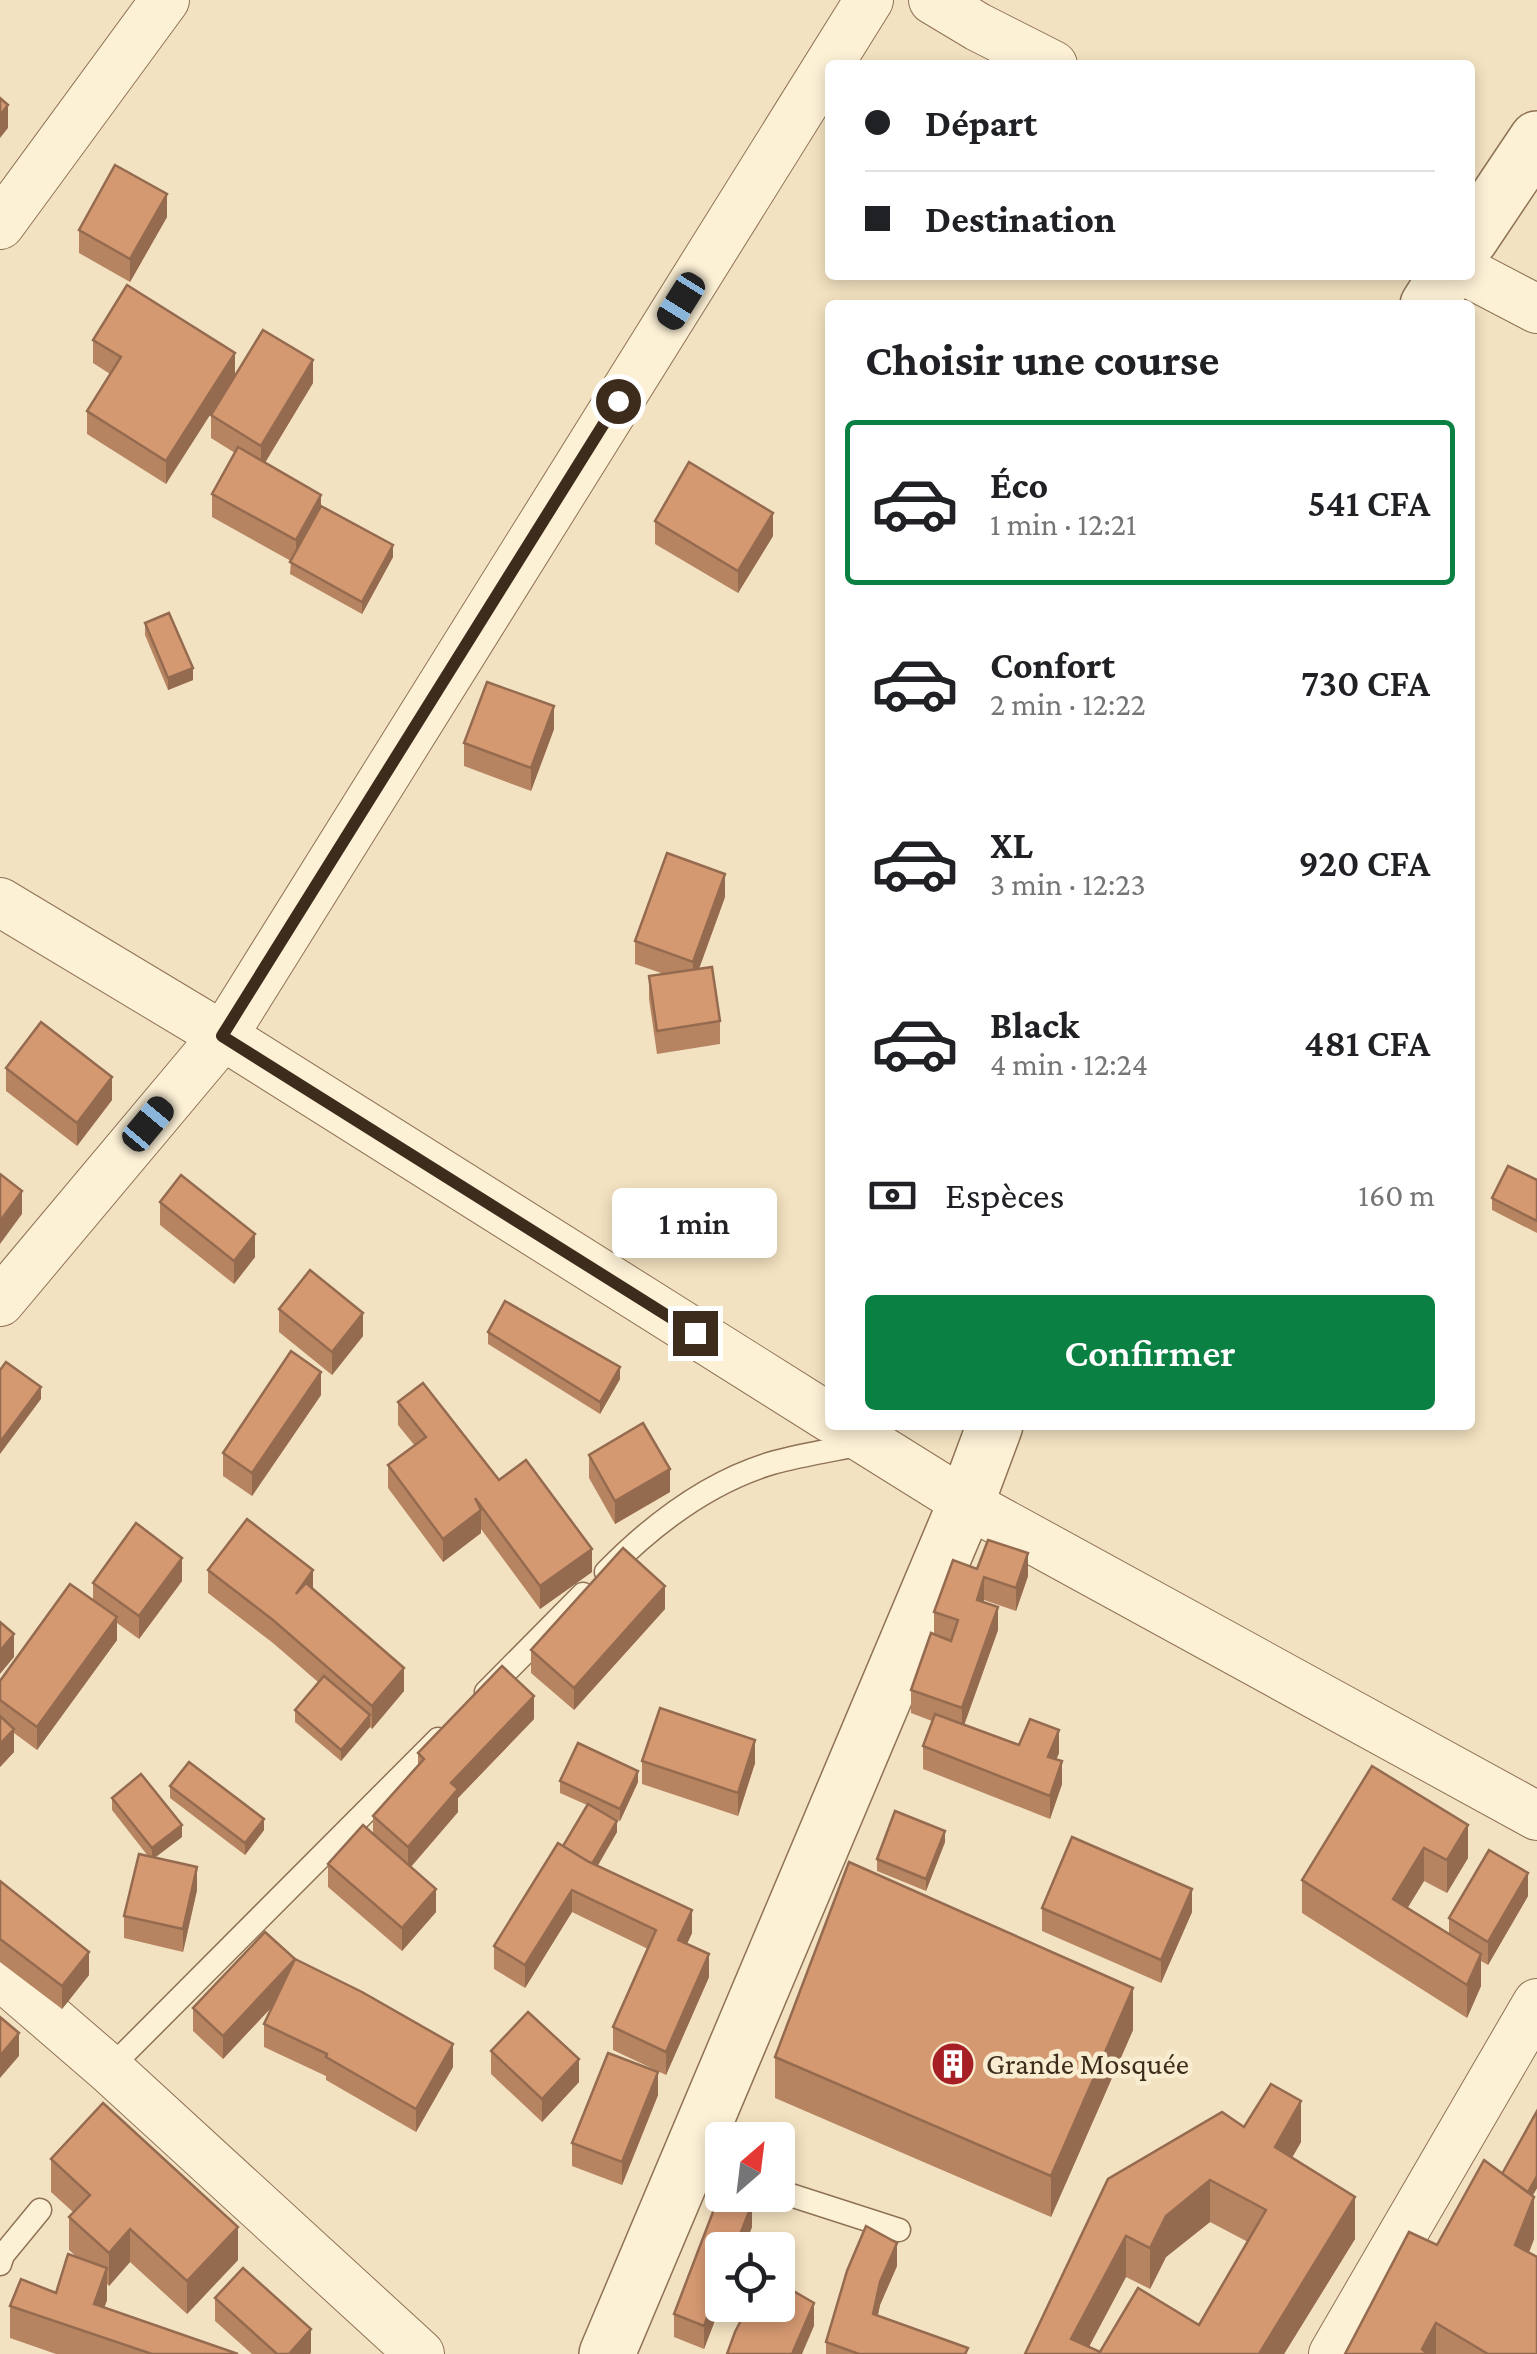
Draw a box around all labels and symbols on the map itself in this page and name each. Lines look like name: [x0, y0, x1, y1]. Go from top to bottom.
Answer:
car: [652, 268, 710, 334]
route start: [596, 379, 641, 424]
car: [117, 1091, 179, 1157]
callout: 1 min: [612, 1188, 778, 1258]
route end: [673, 1311, 718, 1356]
building icon: Grande Mosquée: [930, 2041, 976, 2087]
place label: Grande Mosquée: [986, 2047, 1189, 2081]
north arrow: [705, 2122, 795, 2212]

